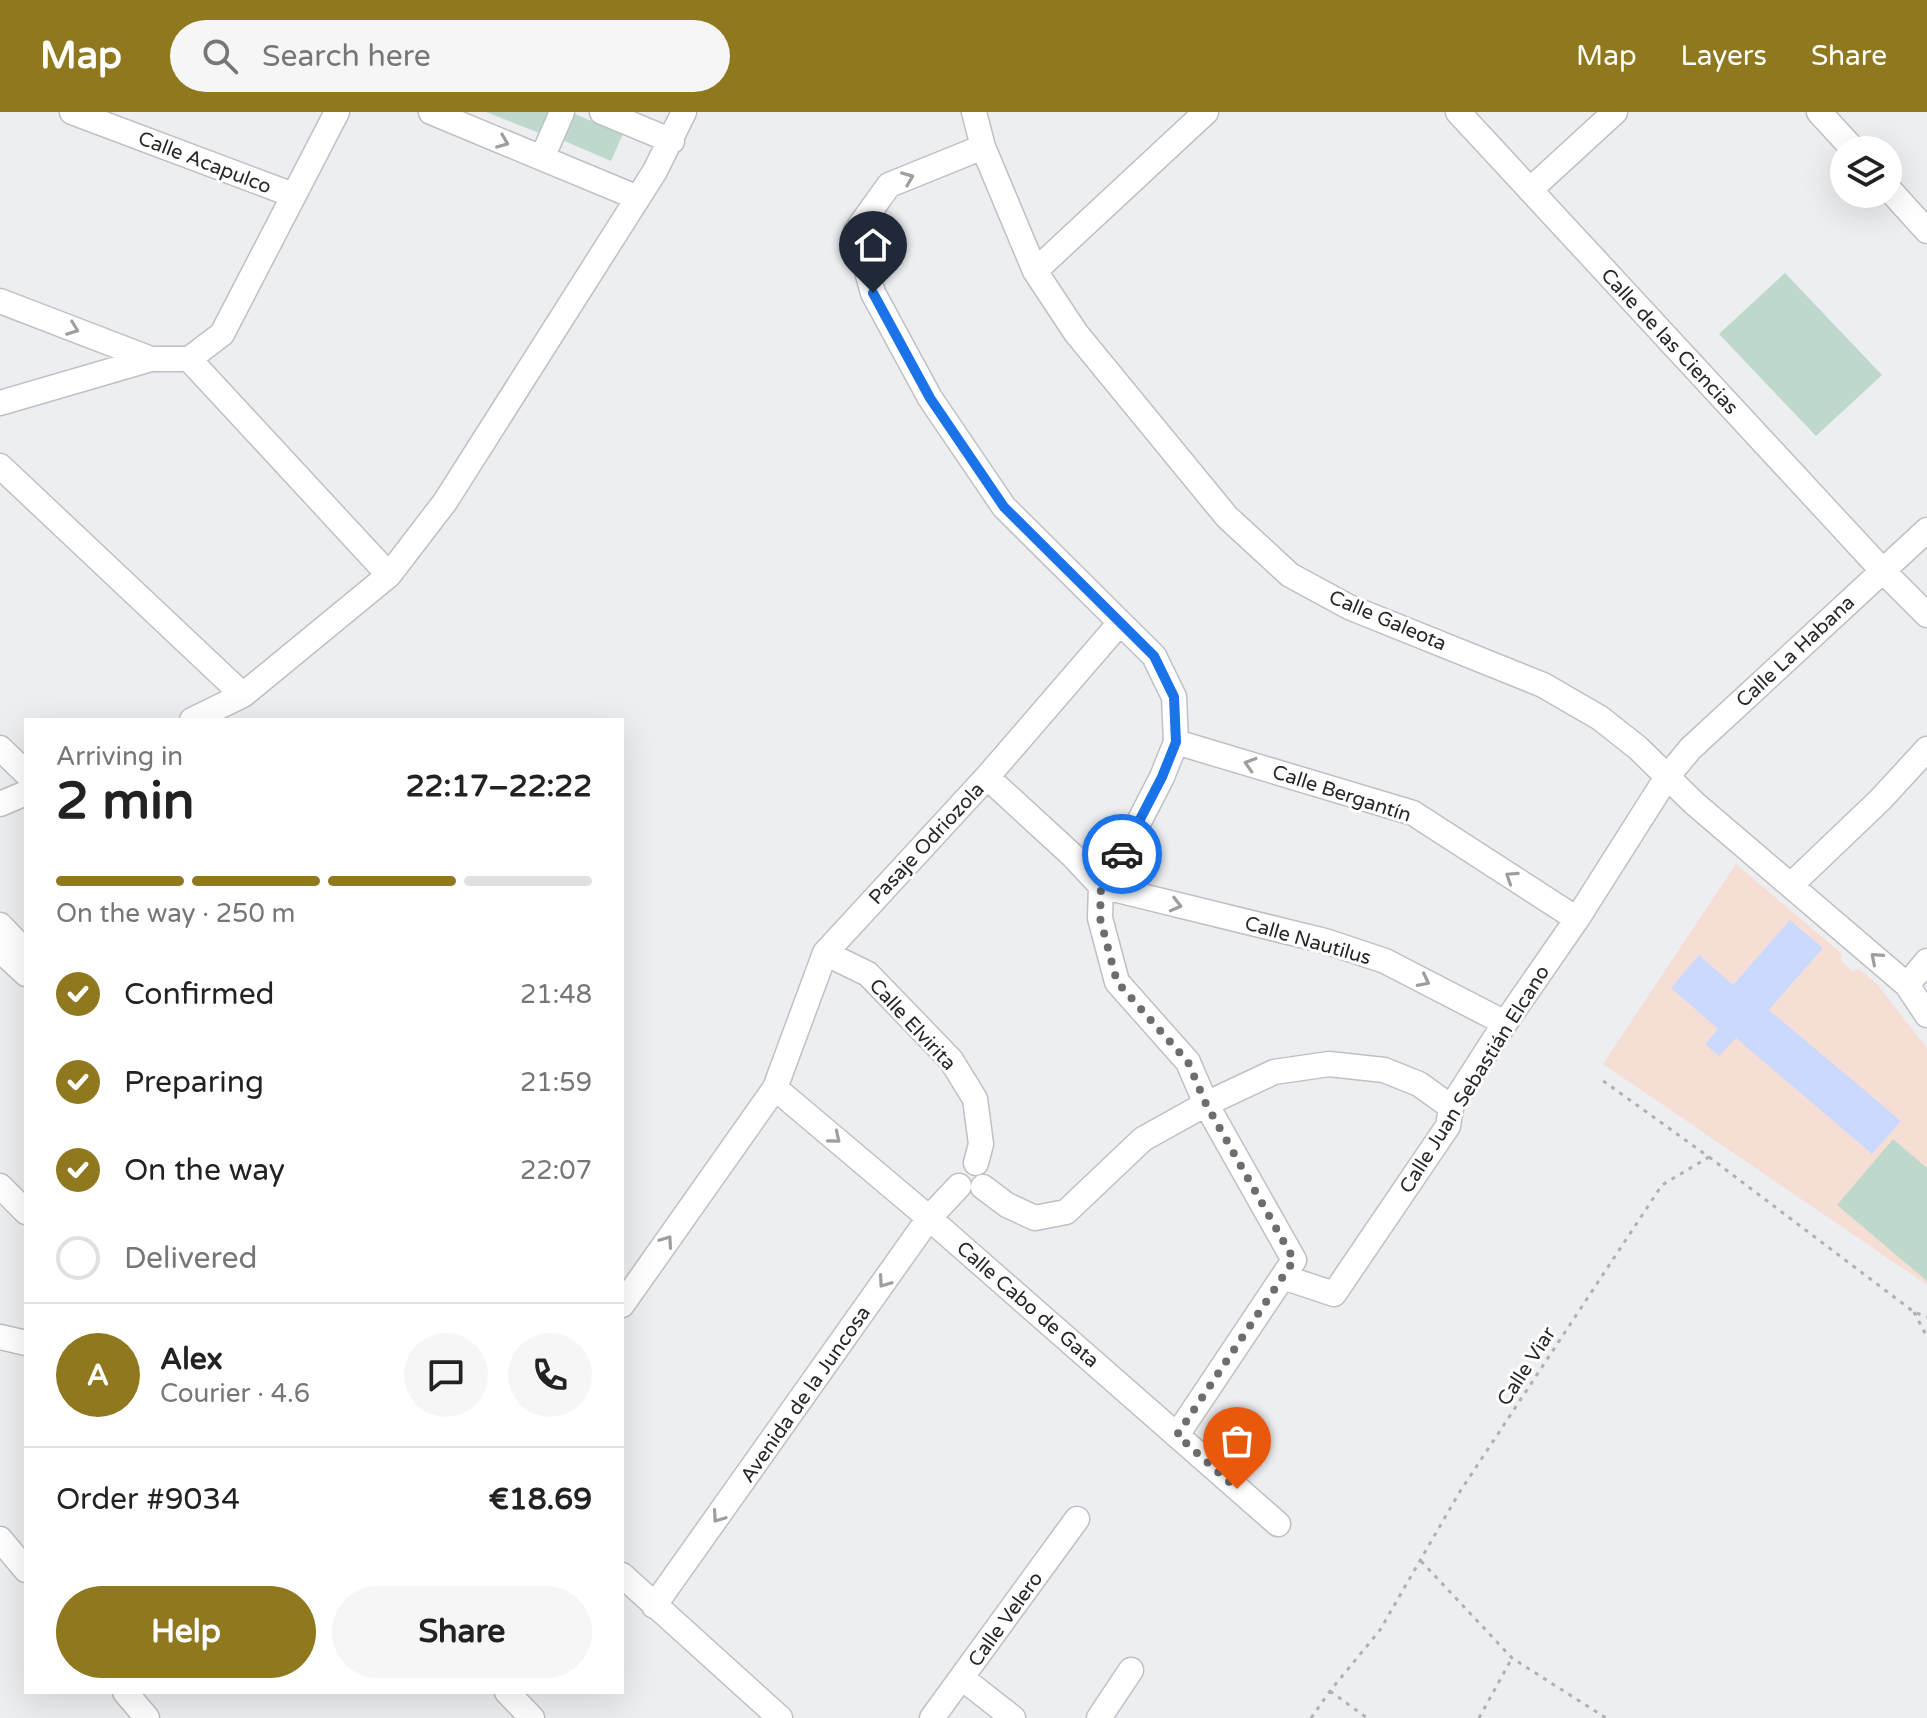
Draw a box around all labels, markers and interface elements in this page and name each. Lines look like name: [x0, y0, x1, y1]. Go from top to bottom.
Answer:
search box: [170, 20, 730, 92]
text: Map: [40, 33, 122, 79]
icon: search: [198, 34, 242, 78]
text: Search here: [262, 38, 431, 75]
text: Map: [1576, 39, 1637, 73]
text: Layers: [1681, 39, 1767, 73]
text: Share: [1811, 39, 1887, 73]
street label: Calle Acapulco: [135, 127, 275, 199]
one-way arrow: [495, 132, 509, 149]
map controls: [1830, 136, 1902, 208]
button: layers: [1830, 136, 1902, 208]
one-way arrow: [900, 171, 914, 187]
pin: [839, 211, 907, 293]
icon: home: [851, 223, 895, 267]
street label: Calle de las Ciencias: [1595, 264, 1743, 420]
one-way arrow: [65, 319, 79, 336]
street label: Calle Galeota: [1325, 585, 1450, 656]
street label: Calle La Habana: [1731, 591, 1860, 713]
text: Arriving in: [56, 741, 183, 772]
one-way arrow: [1243, 757, 1257, 773]
street label: Calle Bergantín: [1269, 760, 1414, 828]
text: 22:17–22:22: [406, 768, 592, 805]
text: 2 min: [56, 770, 195, 833]
street label: Pasaje Odriozola: [864, 778, 989, 910]
courier: [1082, 814, 1162, 894]
icon: car: [1100, 832, 1144, 876]
one-way arrow: [1506, 871, 1520, 886]
one-way arrow: [1169, 895, 1183, 912]
text: On the way · 250 m: [56, 898, 295, 929]
street label: Calle Nautilus: [1242, 911, 1374, 970]
one-way arrow: [1870, 953, 1885, 967]
street label: Calle Juan Sebastián Elcano: [1395, 961, 1555, 1198]
icon: check: [56, 972, 100, 1016]
one-way arrow: [1415, 972, 1430, 987]
street label: Calle Elvirita: [864, 974, 961, 1075]
text: Confirmed: [124, 976, 275, 1013]
text: 21:48: [520, 979, 592, 1010]
icon: check: [56, 1060, 100, 1104]
text: Preparing: [124, 1064, 264, 1101]
text: 21:59: [520, 1067, 592, 1098]
one-way arrow: [826, 1128, 840, 1143]
icon: check: [56, 1148, 100, 1192]
text: On the way: [124, 1152, 285, 1189]
text: 22:07: [520, 1155, 592, 1186]
one-way arrow: [657, 1236, 672, 1250]
street label: Calle Cabo de Gata: [951, 1236, 1103, 1373]
text: Delivered: [124, 1240, 258, 1277]
one-way arrow: [879, 1273, 894, 1287]
street label: Avenida de la Juncosa: [736, 1302, 876, 1487]
street label: Calle Viar: [1492, 1322, 1561, 1410]
button: chat: [404, 1333, 488, 1417]
button: phone: [508, 1333, 592, 1417]
text: Alex: [160, 1341, 223, 1378]
text: A: [87, 1357, 109, 1394]
text: Courier · 4.6: [160, 1378, 310, 1409]
pin: [1203, 1407, 1271, 1489]
icon: bag: [1215, 1419, 1259, 1463]
text: Order #9034: [56, 1481, 240, 1518]
text: €18.69: [488, 1481, 592, 1518]
one-way arrow: [713, 1508, 727, 1522]
street label: Calle Velero: [963, 1567, 1048, 1672]
button: Help: [56, 1586, 316, 1678]
button: Share: [332, 1586, 592, 1678]

